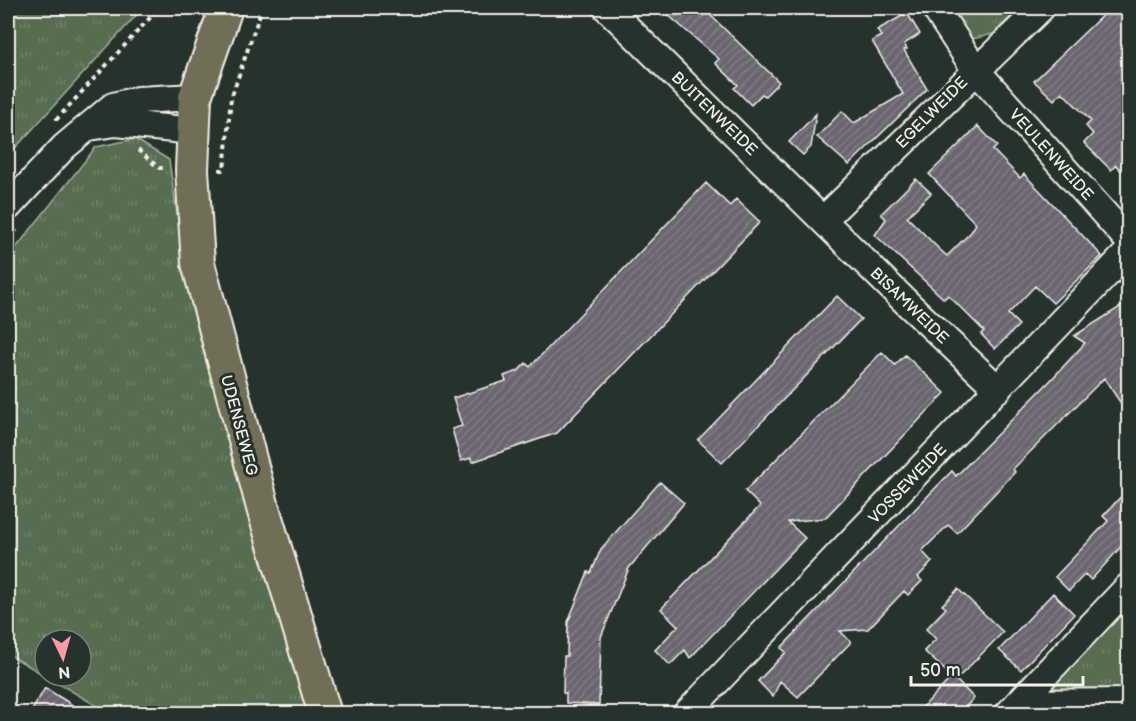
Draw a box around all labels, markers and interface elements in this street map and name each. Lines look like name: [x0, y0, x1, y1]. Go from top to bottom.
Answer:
street label: BUITENWEIDE: [667, 68, 761, 160]
street label: EGELWEIDE: [892, 73, 972, 153]
street label: VEULENWEIDE: [1005, 105, 1097, 205]
street label: BISAMWEIDE: [866, 264, 952, 348]
street label: UDENSEWEG: [216, 373, 261, 478]
street label: VOSSEWEIDE: [865, 440, 951, 528]
north arrow: [33, 628, 93, 688]
scale bar: [911, 649, 1084, 687]
text: 50 m: [920, 660, 961, 681]
text: N: [57, 661, 71, 681]

